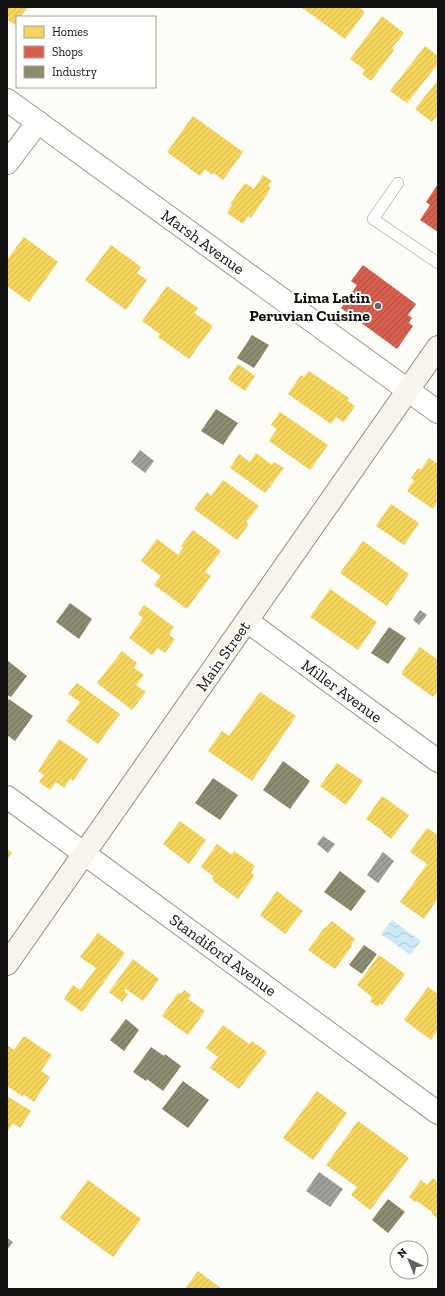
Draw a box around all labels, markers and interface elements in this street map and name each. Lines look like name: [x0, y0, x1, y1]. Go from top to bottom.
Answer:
legend: [16, 16, 156, 88]
text: Homes: [52, 25, 88, 39]
text: Shops: [52, 45, 83, 59]
text: Industry: [52, 65, 98, 79]
street label: Marsh Avenue: [158, 205, 248, 279]
place label: Lima Latin Peruvian Cuisine: [249, 288, 371, 325]
marker: Lima Latin Peruvian Cuisine: [373, 301, 383, 311]
street label: Main Street: [192, 617, 254, 695]
street label: Miller Avenue: [298, 655, 386, 727]
street label: Standiford Avenue: [166, 910, 280, 1000]
north arrow: [389, 1240, 429, 1280]
text: N: [395, 1245, 410, 1261]

